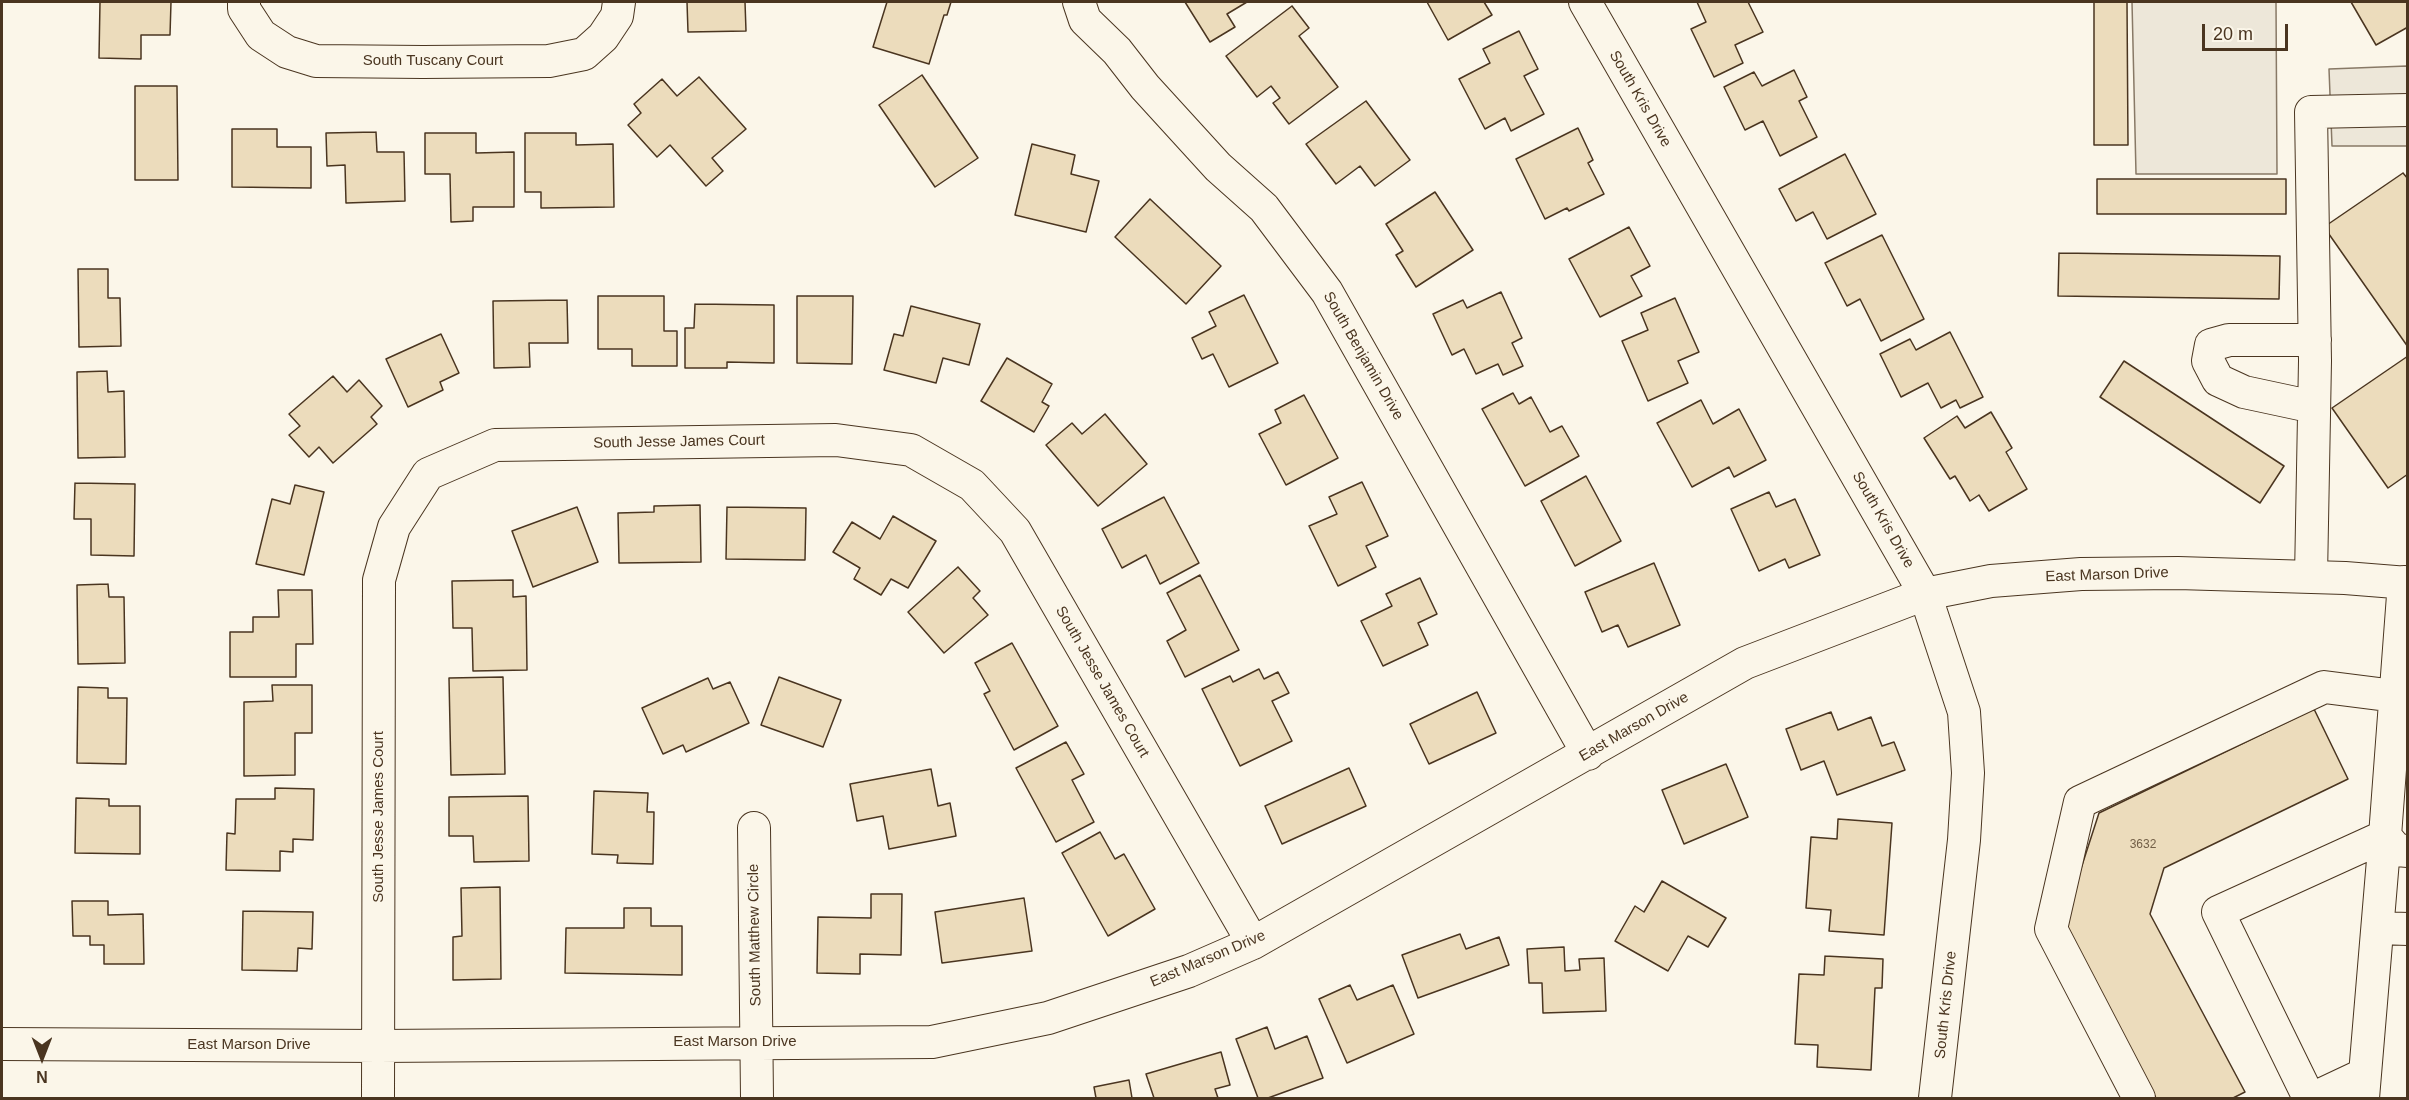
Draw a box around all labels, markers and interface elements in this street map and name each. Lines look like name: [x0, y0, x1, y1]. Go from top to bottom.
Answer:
scale bar: [2205, 12, 2290, 50]
text: 20 m: [2213, 24, 2253, 44]
street label: South Kris Drive: [1605, 48, 1675, 150]
street label: South Tuscany Court: [363, 52, 503, 70]
street label: South Benjamin Drive: [1319, 289, 1407, 423]
street label: South Jesse James Court: [593, 432, 765, 452]
street label: South Kris Drive: [1848, 469, 1918, 571]
street label: East Marson Drive: [2045, 564, 2169, 586]
street label: South Jesse James Court: [1051, 603, 1153, 761]
street label: East Marson Drive: [1576, 688, 1692, 766]
street label: South Jesse James Court: [370, 731, 388, 903]
house number: 3632: [2130, 838, 2156, 852]
street label: South Matthew Circle: [745, 864, 765, 1006]
street label: East Marson Drive: [1148, 927, 1268, 991]
street label: South Kris Drive: [1931, 950, 1961, 1060]
north arrow: [12, 1028, 72, 1088]
street label: East Marson Drive: [673, 1033, 797, 1051]
street label: East Marson Drive: [187, 1036, 311, 1054]
text: N: [36, 1068, 48, 1085]

